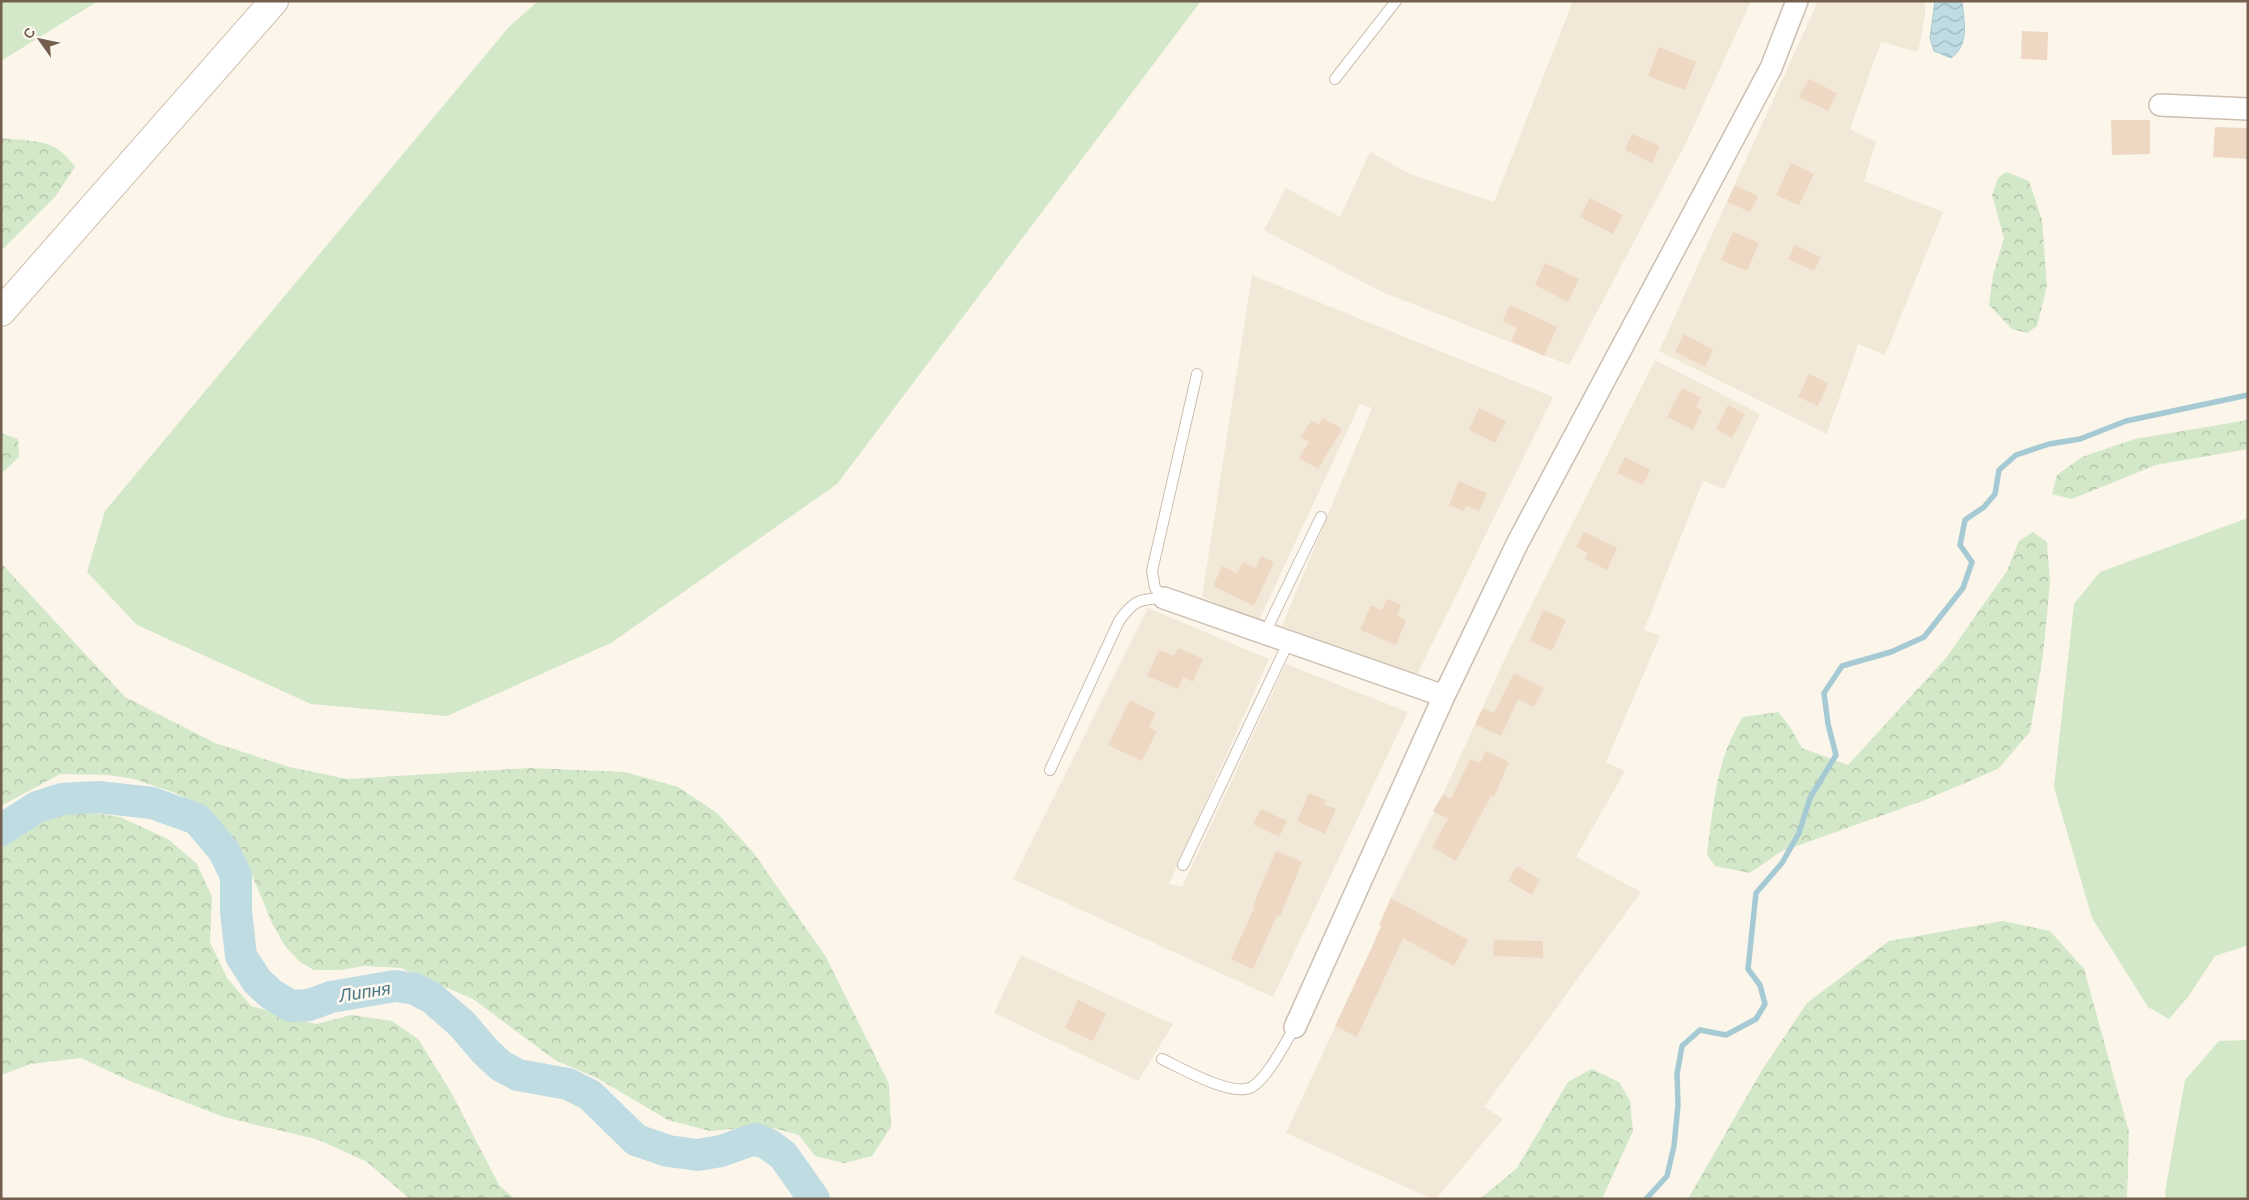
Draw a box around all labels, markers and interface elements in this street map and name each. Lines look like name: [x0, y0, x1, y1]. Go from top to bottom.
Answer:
north arrow: [15, 15, 65, 65]
text: С: [20, 24, 39, 42]
water label: Липня: [337, 978, 393, 1006]

